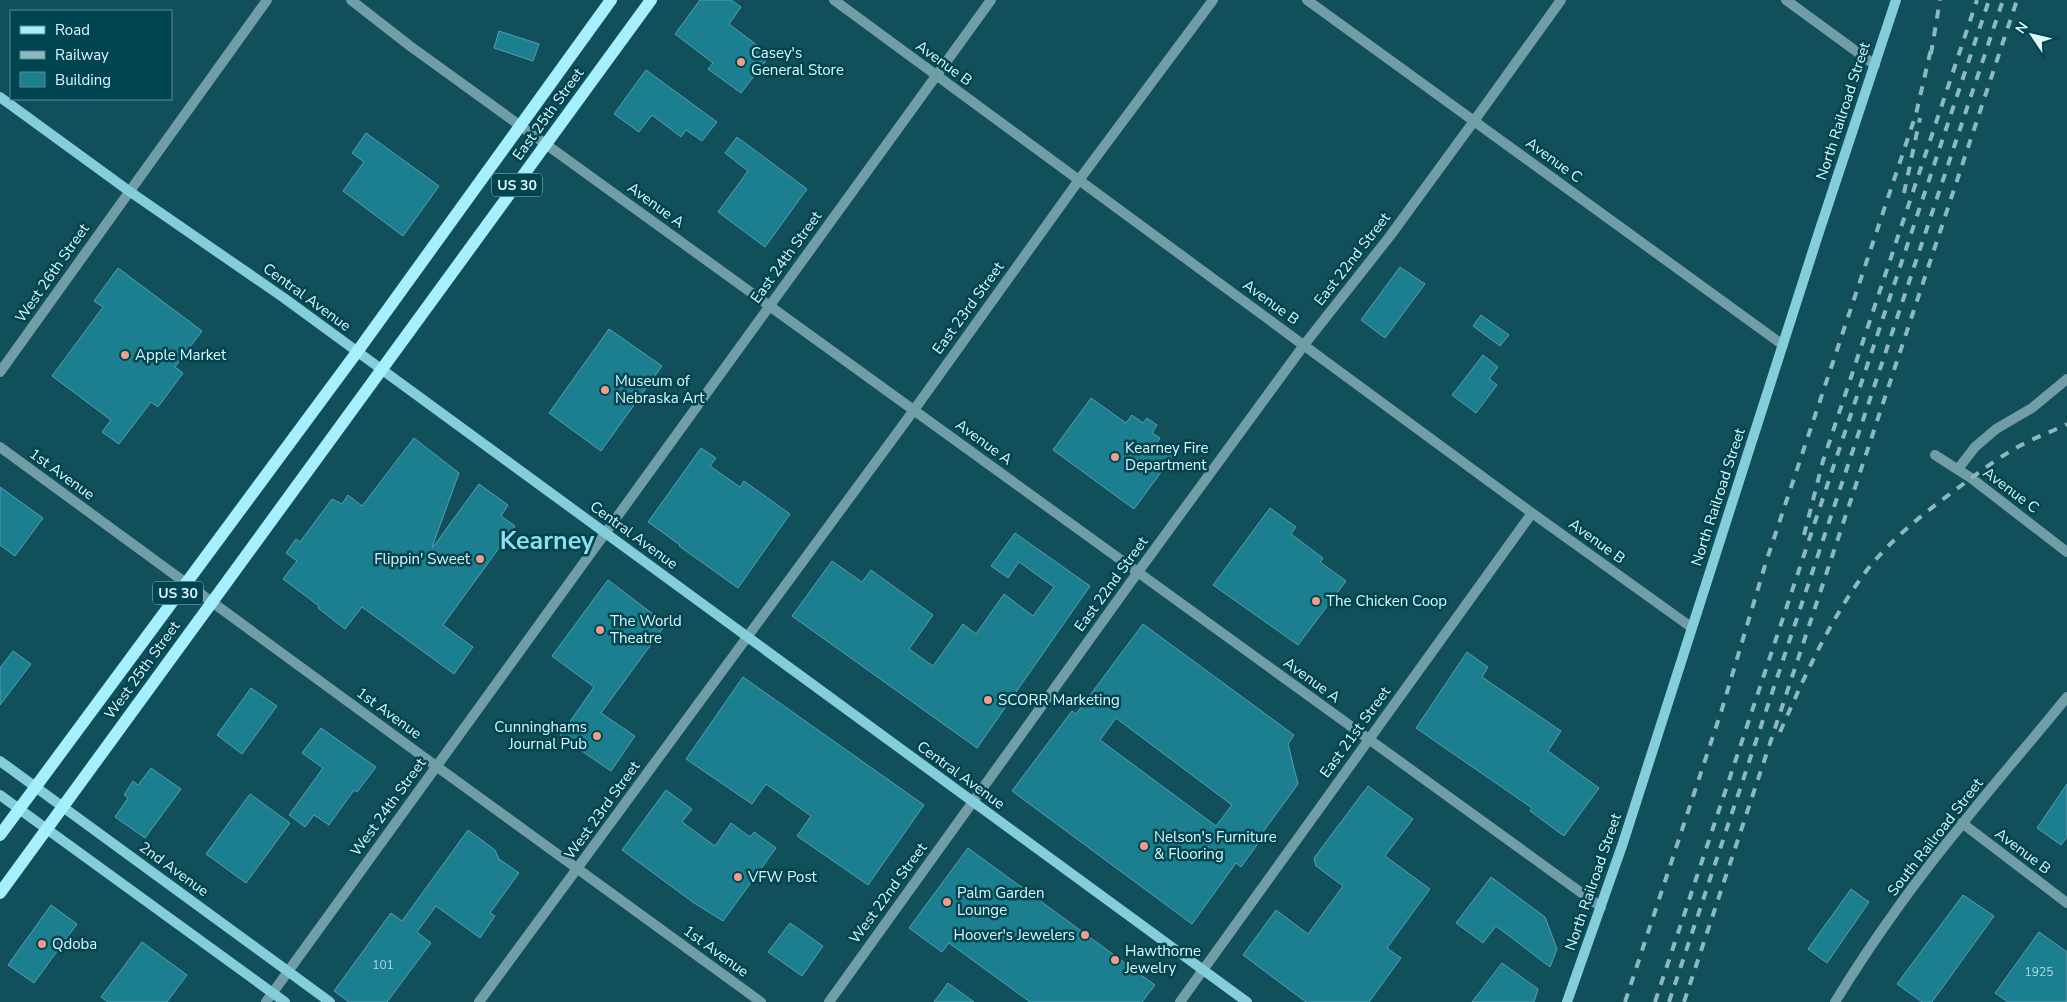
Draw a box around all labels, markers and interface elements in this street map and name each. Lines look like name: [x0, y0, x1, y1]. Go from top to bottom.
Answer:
legend: [10, 10, 172, 100]
north arrow: [2007, 10, 2057, 60]
text: N: [2011, 18, 2033, 38]
text: Road: [55, 20, 90, 40]
street label: Avenue B: [912, 36, 976, 90]
street label: North Railroad Street: [1811, 39, 1875, 182]
place label: Casey's General Store: [751, 43, 844, 80]
text: Railway: [55, 45, 109, 65]
marker: Casey's General Store: [735, 56, 747, 68]
street label: East 25th Street: [508, 63, 589, 164]
text: Building: [55, 70, 111, 90]
street label: Avenue C: [1522, 133, 1586, 187]
road number: US 30: [492, 174, 542, 196]
street label: Avenue A: [623, 178, 689, 232]
street label: East 24th Street: [746, 206, 827, 307]
street label: East 22nd Street: [1309, 208, 1395, 310]
street label: West 26th Street: [10, 219, 94, 326]
street label: East 23rd Street: [928, 257, 1009, 358]
street label: Central Avenue: [259, 258, 355, 336]
street label: Avenue B: [1239, 275, 1303, 329]
place label: Apple Market: [135, 345, 227, 365]
marker: Apple Market: [119, 349, 131, 361]
place label: Museum of Nebraska Art: [615, 371, 705, 408]
marker: Museum of Nebraska Art: [599, 384, 611, 396]
street label: Avenue A: [951, 415, 1017, 469]
street label: North Railroad Street: [1686, 425, 1750, 568]
place label: Kearney Fire Department: [1125, 438, 1208, 475]
street label: 1st Avenue: [25, 443, 99, 505]
marker: Kearney Fire Department: [1109, 451, 1121, 463]
street label: Avenue C: [1979, 462, 2043, 518]
street label: Central Avenue: [586, 496, 682, 574]
street label: Avenue B: [1565, 514, 1629, 568]
district label: Kearney: [500, 524, 595, 558]
street label: East 22nd Street: [1070, 532, 1153, 636]
place label: Flippin' Sweet: [374, 549, 471, 569]
marker: Flippin' Sweet: [474, 553, 486, 565]
road number: US 30: [153, 582, 203, 604]
place label: The Chicken Coop: [1326, 591, 1447, 611]
marker: The Chicken Coop: [1310, 595, 1322, 607]
place label: The World Theatre: [610, 611, 682, 648]
street label: West 25th Street: [100, 616, 185, 723]
marker: The World Theatre: [594, 624, 606, 636]
street label: Avenue A: [1279, 653, 1345, 707]
street label: 1st Avenue: [352, 682, 426, 744]
street label: East 21st Street: [1315, 682, 1395, 782]
place label: SCORR Marketing: [998, 690, 1120, 710]
marker: SCORR Marketing: [982, 694, 994, 706]
place label: Cunninghams Journal Pub: [494, 717, 587, 754]
marker: Cunninghams Journal Pub: [591, 730, 603, 742]
street label: Central Avenue: [913, 736, 1009, 814]
street label: West 24th Street: [346, 753, 431, 860]
street label: West 23rd Street: [560, 756, 645, 863]
street label: South Railroad Street: [1883, 773, 1988, 900]
street label: North Railroad Street: [1560, 810, 1626, 953]
street label: Avenue B: [1991, 823, 2055, 879]
place label: Nelson's Furniture & Flooring: [1154, 827, 1277, 864]
street label: 2nd Avenue: [135, 837, 213, 901]
street label: West 22nd Street: [845, 838, 932, 947]
marker: Nelson's Furniture & Flooring: [1138, 840, 1150, 852]
place label: VFW Post: [747, 867, 818, 887]
marker: VFW Post: [732, 871, 744, 883]
place label: Palm Garden Lounge: [957, 883, 1045, 920]
marker: Palm Garden Lounge: [941, 896, 953, 908]
street label: 1st Avenue: [679, 920, 753, 982]
place label: Hoover's Jewelers: [954, 925, 1075, 945]
marker: Hoover's Jewelers: [1079, 929, 1091, 941]
place label: Qdoba: [52, 934, 97, 954]
marker: Qdoba: [36, 938, 48, 950]
place label: Hawthorne Jewelry: [1124, 941, 1201, 978]
marker: Hawthorne Jewelry: [1109, 954, 1121, 966]
house number: 101: [372, 957, 394, 973]
house number: 1925: [2025, 964, 2053, 980]

